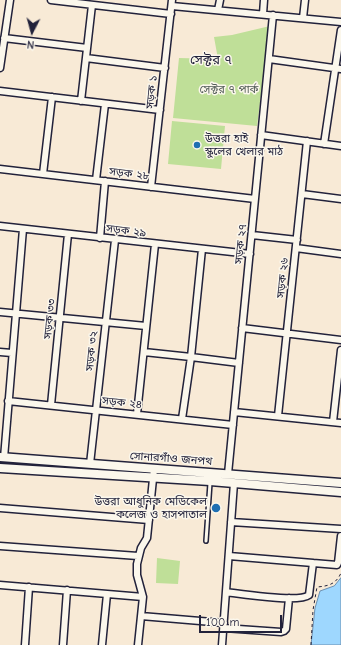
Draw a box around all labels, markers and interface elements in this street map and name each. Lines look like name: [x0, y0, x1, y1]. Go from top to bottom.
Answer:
north arrow: [12, 12, 52, 52]
text: N: [26, 38, 35, 51]
district label: সেক্টর ৭: [190, 52, 232, 68]
street label: সড়ক ১: [144, 75, 160, 109]
park label: সেক্টর ৭ পার্ক: [200, 83, 258, 97]
place label: উত্তরা হাই স্কুলের খেলার মাঠ: [205, 132, 283, 158]
marker: উত্তরা হাই স্কুলের খেলার মাঠ: [192, 140, 202, 150]
street label: সড়ক ২৮: [108, 165, 150, 183]
street label: সড়ক ২৯: [105, 222, 147, 240]
street label: সড়ক ২৭: [232, 223, 250, 265]
street label: সড়ক ২৬: [274, 257, 292, 299]
street label: সড়ক ৩৩: [41, 298, 59, 340]
street label: সড়ক ৩২: [83, 330, 101, 372]
street label: সড়ক ২৪: [101, 394, 143, 412]
street label: সোনারগাঁও জনপথ: [129, 450, 213, 468]
place label: উত্তরা আধুনিক মেডিকেল কলেজ ও হাসপাতাল: [94, 495, 207, 521]
marker: উত্তরা আধুনিক মেডিকেল কলেজ ও হাসপাতাল: [210, 502, 222, 514]
scale bar: [201, 607, 284, 633]
text: 100 m: [206, 615, 239, 629]

